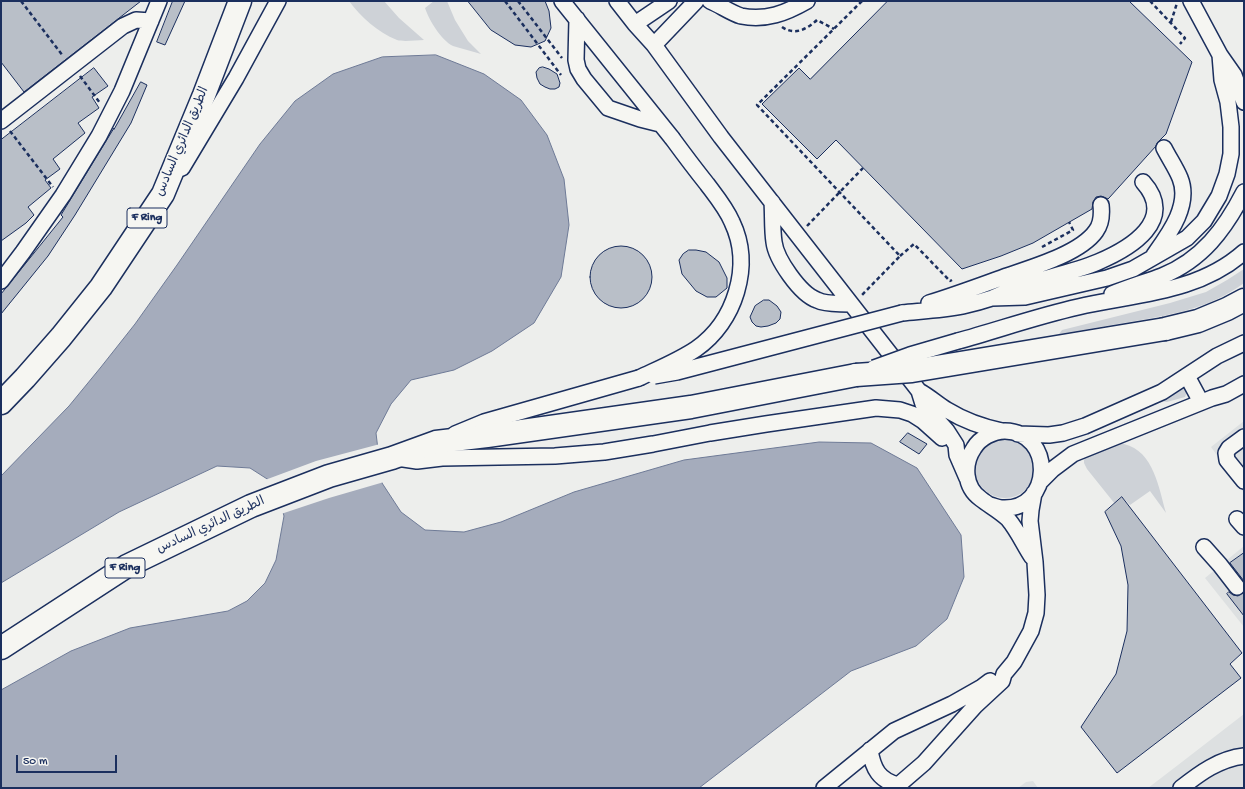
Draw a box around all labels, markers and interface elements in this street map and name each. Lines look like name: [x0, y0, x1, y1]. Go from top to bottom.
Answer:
street label: الطريق الدائري السادس: [153, 85, 213, 199]
road number: F Ring: [127, 208, 167, 228]
street label: الطريق الدائري السادس: [155, 494, 267, 558]
road number: F Ring: [105, 558, 145, 578]
scale bar: [18, 747, 119, 773]
text: 50 m: [23, 755, 48, 769]

